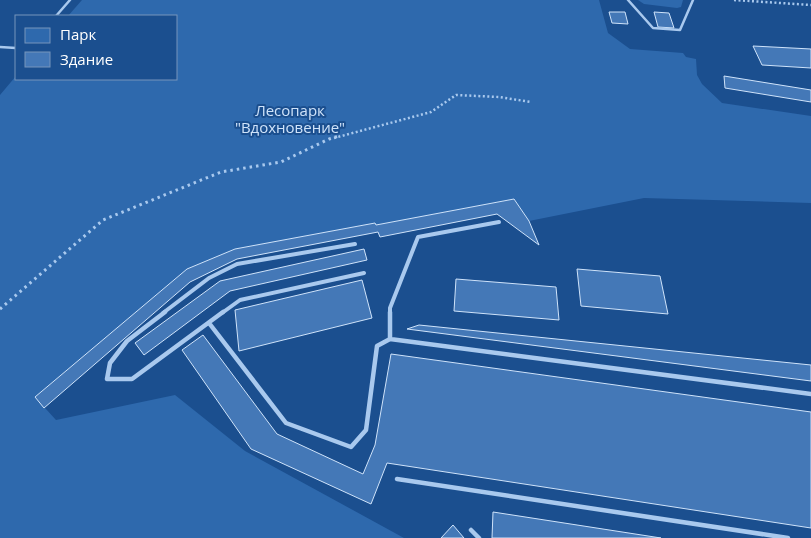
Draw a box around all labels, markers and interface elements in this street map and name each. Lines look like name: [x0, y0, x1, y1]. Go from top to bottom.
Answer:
legend: [15, 15, 178, 80]
text: Парк: [60, 24, 96, 44]
text: Здание: [60, 49, 113, 69]
park label: Лесопарк "Вдохновение": [235, 100, 345, 137]

